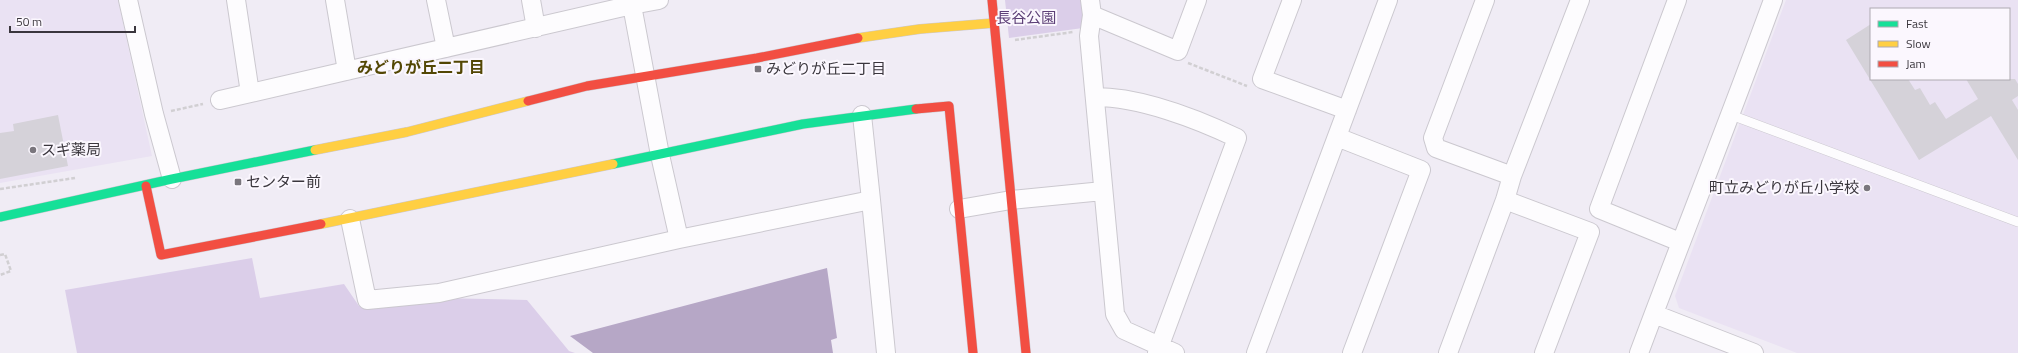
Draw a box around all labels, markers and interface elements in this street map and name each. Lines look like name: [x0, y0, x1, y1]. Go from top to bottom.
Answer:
park label: 長谷公園: [996, 6, 1056, 29]
scale bar: [10, 8, 135, 34]
legend: [1870, 8, 2010, 80]
text: 50 m: [16, 12, 42, 31]
text: Fast: [1906, 14, 1929, 33]
text: Slow: [1906, 34, 1931, 53]
text: Jam: [1906, 54, 1926, 73]
district label: みどりが丘二丁目: [357, 55, 485, 79]
place label: みどりが丘二丁目: [766, 57, 886, 80]
marker: みどりが丘二丁目: [753, 64, 763, 74]
place label: スギ薬局: [41, 138, 101, 161]
marker: スギ薬局: [28, 145, 38, 155]
place label: センター前: [246, 170, 321, 193]
place label: 町立みどりが丘小学校: [1709, 176, 1859, 199]
marker: センター前: [233, 177, 243, 187]
marker: 町立みどりが丘小学校: [1862, 183, 1872, 193]

